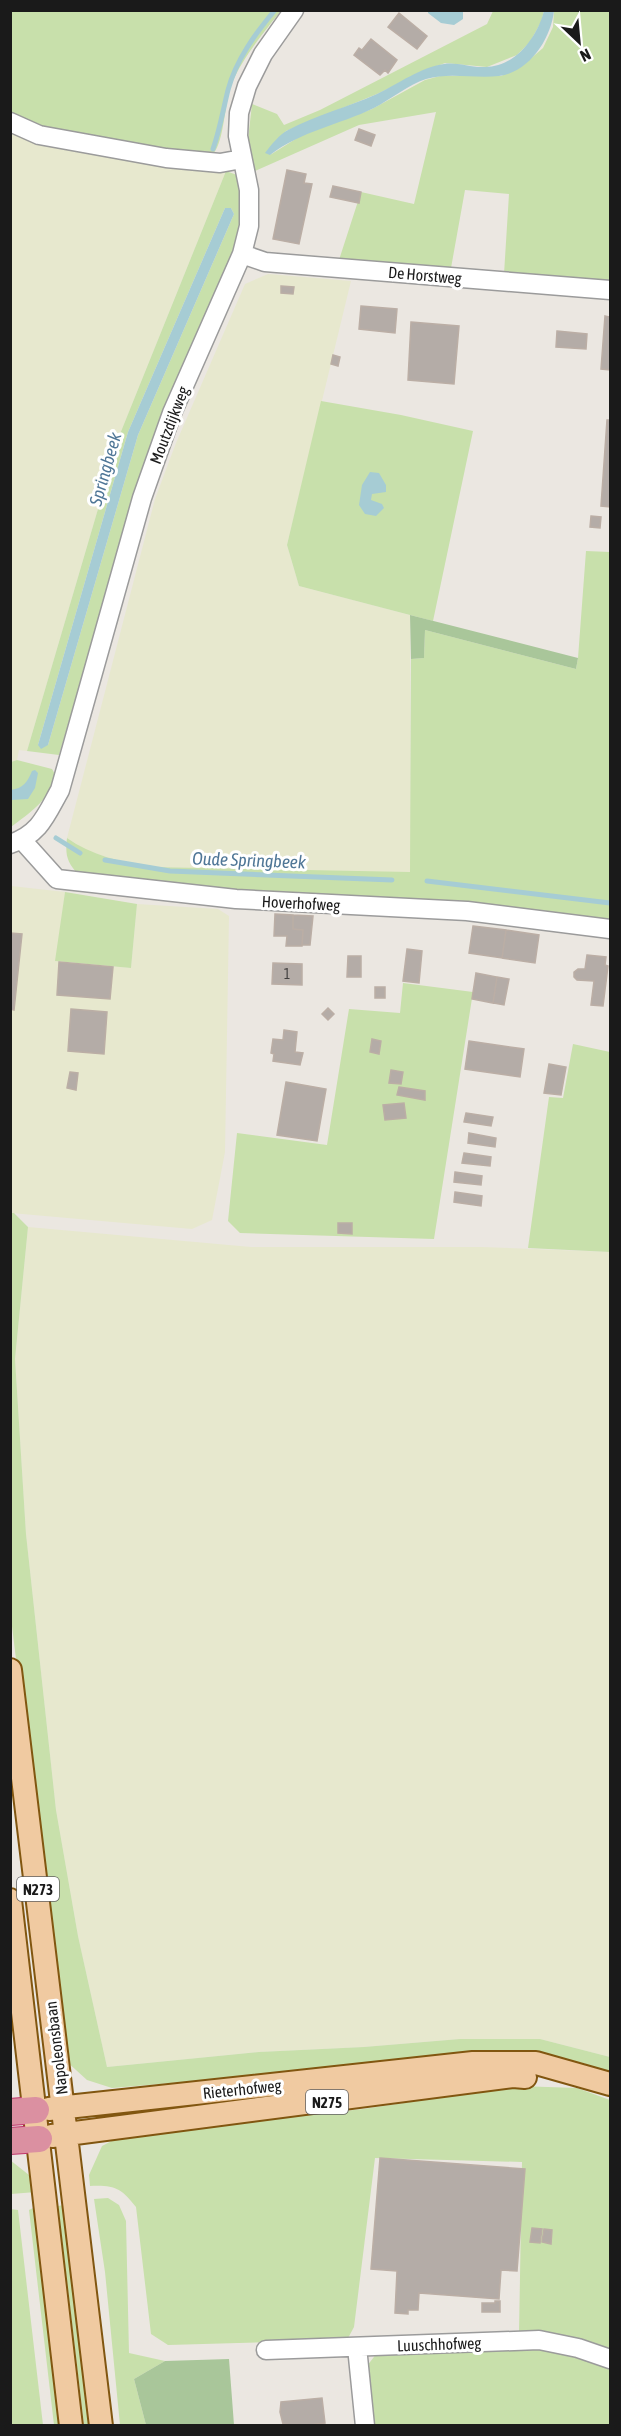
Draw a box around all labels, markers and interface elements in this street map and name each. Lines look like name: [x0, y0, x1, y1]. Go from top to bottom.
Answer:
north arrow: [549, 12, 609, 72]
text: N: [577, 45, 594, 66]
street label: De Horstweg: [387, 263, 463, 288]
street label: Moutzdijkweg: [146, 384, 193, 467]
water label: Springbeek: [84, 429, 126, 509]
water label: Oude Springbeek: [192, 848, 307, 873]
street label: Hoverhofweg: [261, 892, 341, 915]
house number: 1: [284, 966, 290, 982]
road number: N273: [17, 1877, 59, 1901]
street label: Napoleonsbaan: [41, 2000, 72, 2096]
street label: Rieterhofweg: [202, 2076, 282, 2103]
road number: N275: [306, 2090, 348, 2114]
street label: Luuschhofweg: [397, 2334, 482, 2355]

